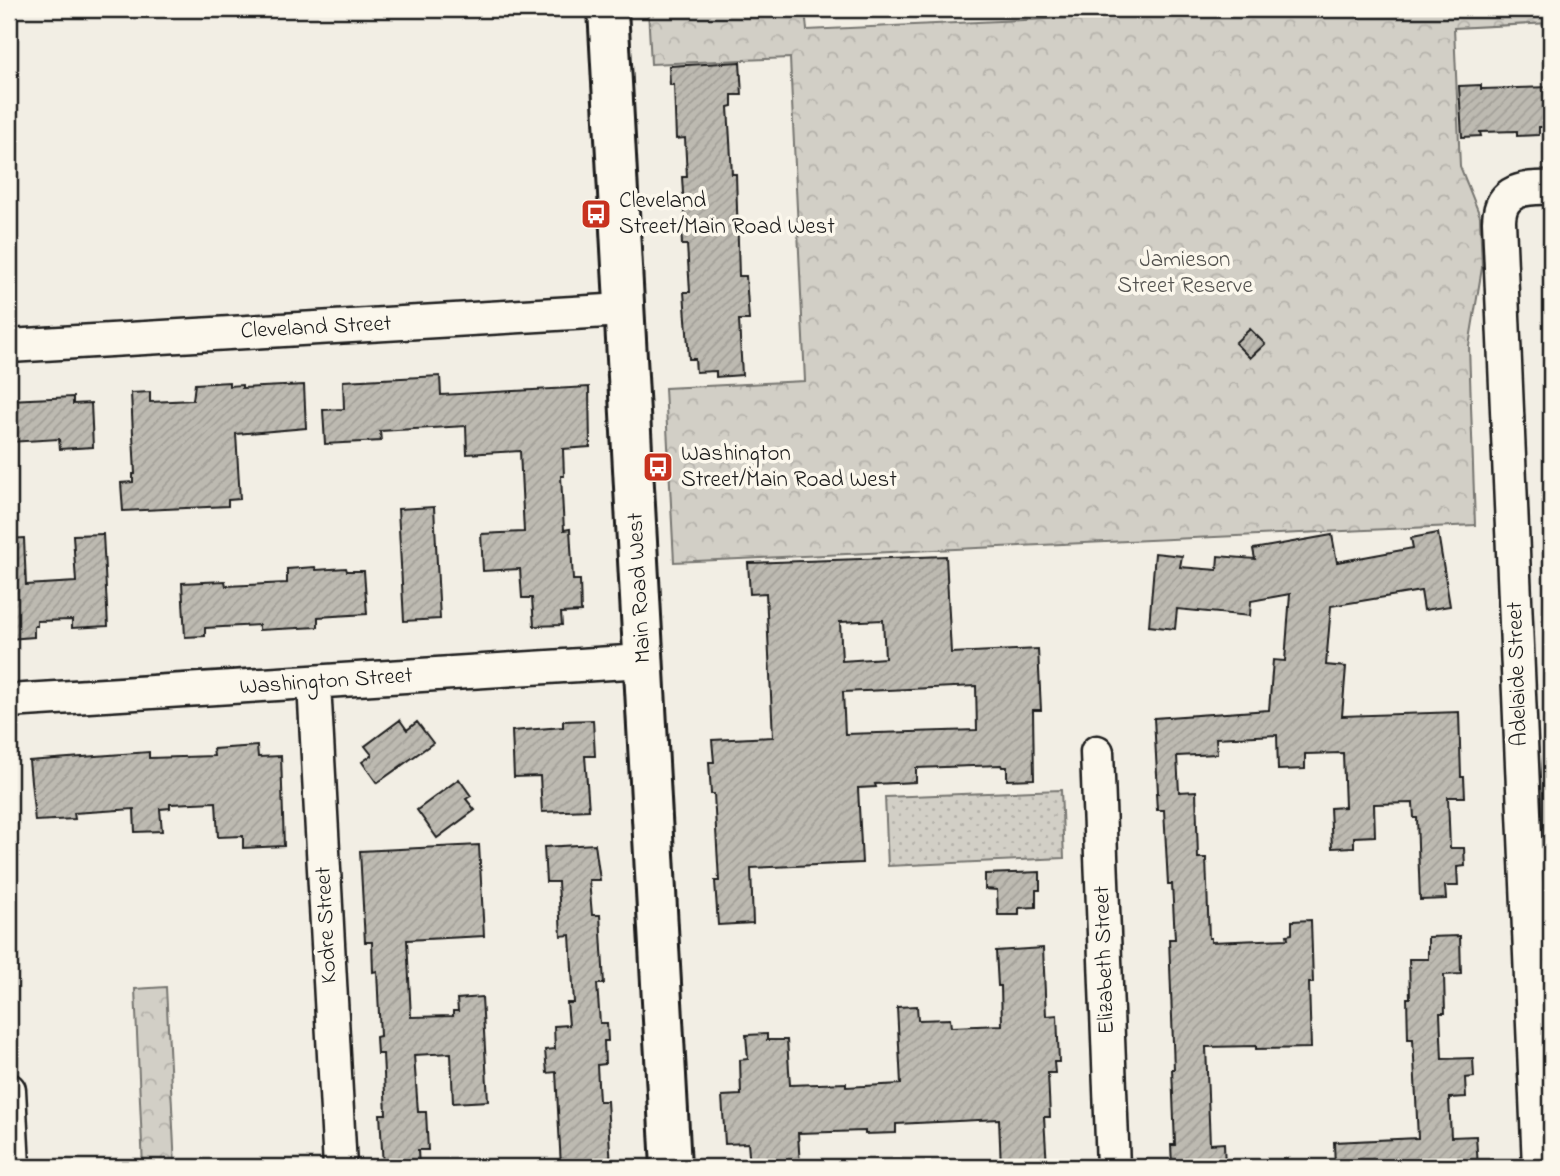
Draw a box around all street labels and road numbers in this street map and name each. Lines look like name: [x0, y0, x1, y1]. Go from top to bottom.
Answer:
street label: Cleveland Street: [240, 308, 392, 348]
street label: Main Road West: [620, 511, 660, 664]
street label: Adelaide Street: [1499, 601, 1537, 747]
street label: Washington Street: [238, 659, 414, 706]
street label: Kodre Street: [307, 865, 347, 984]
street label: Elizabeth Street: [1086, 885, 1124, 1035]

